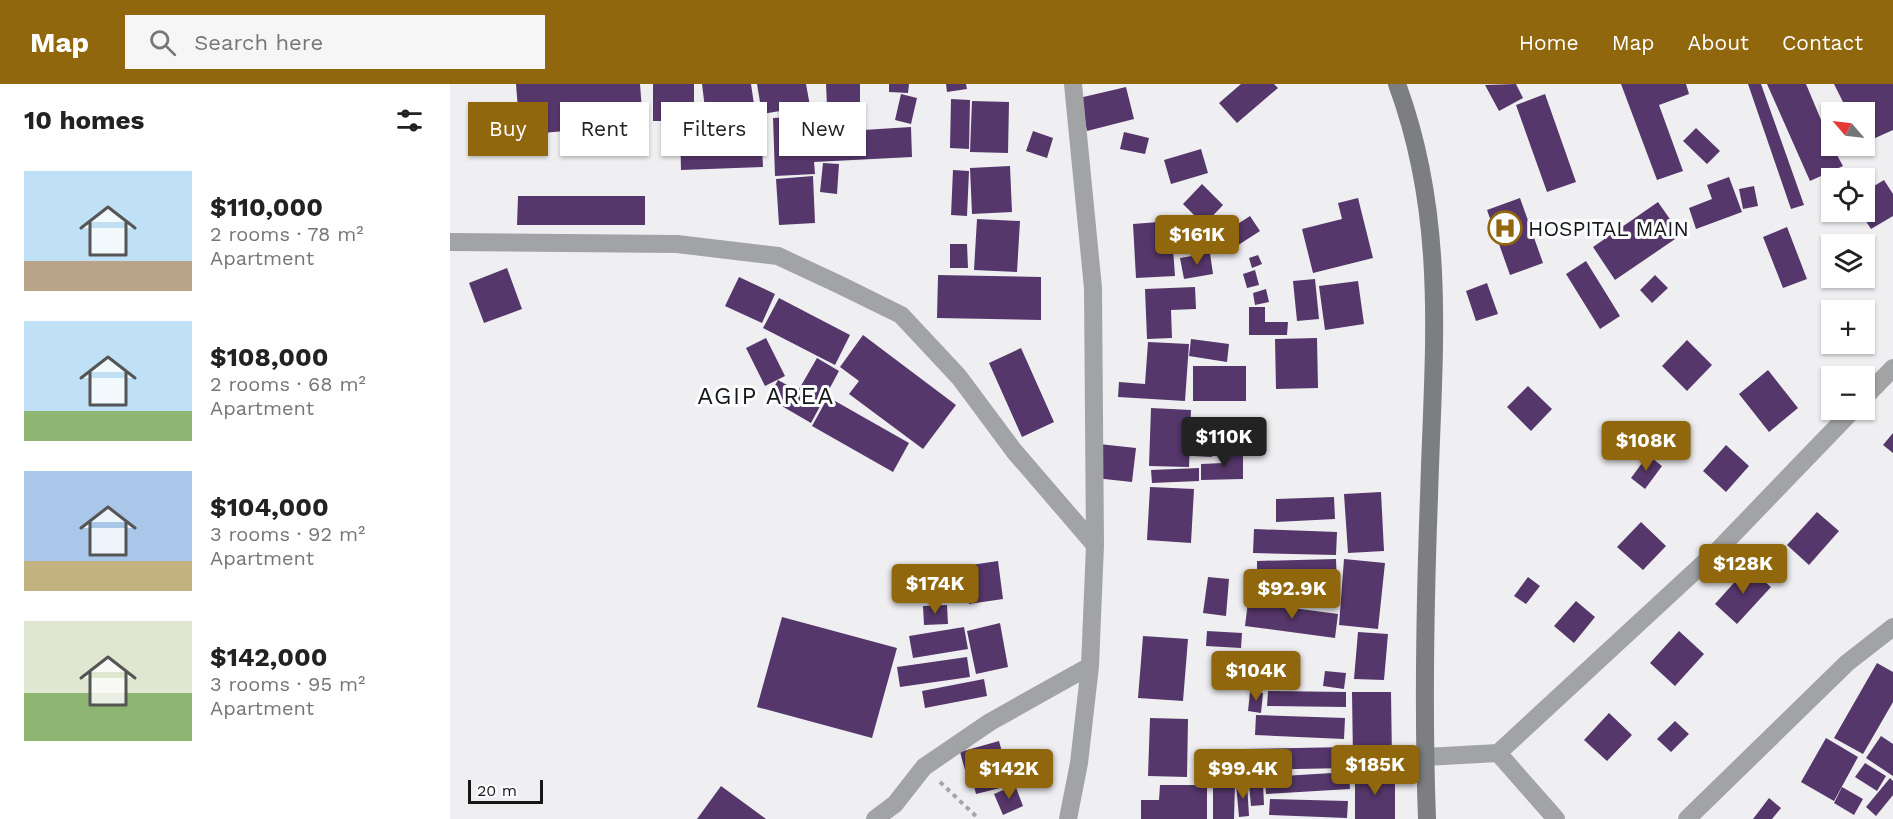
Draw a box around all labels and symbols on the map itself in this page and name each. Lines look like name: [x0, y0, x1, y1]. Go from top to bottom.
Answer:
north arrow: [1821, 102, 1875, 156]
hospital icon: HOSPITAL MAIN: [1487, 210, 1523, 246]
pin: $161K: [1155, 215, 1239, 266]
place label: HOSPITAL MAIN: [1528, 216, 1689, 241]
district label: AGIP AREA: [697, 382, 835, 410]
pin: $110K: [1182, 417, 1266, 468]
pin: $108K: [1604, 421, 1688, 472]
pin: $128K: [1701, 544, 1785, 595]
pin: $174K: [893, 564, 977, 615]
pin: $92.9K: [1243, 569, 1341, 620]
pin: $104K: [1214, 651, 1298, 702]
pin: $185K: [1333, 745, 1417, 796]
pin: $142K: [967, 749, 1051, 800]
pin: $99.4K: [1194, 749, 1292, 800]
scale bar: [468, 777, 543, 804]

